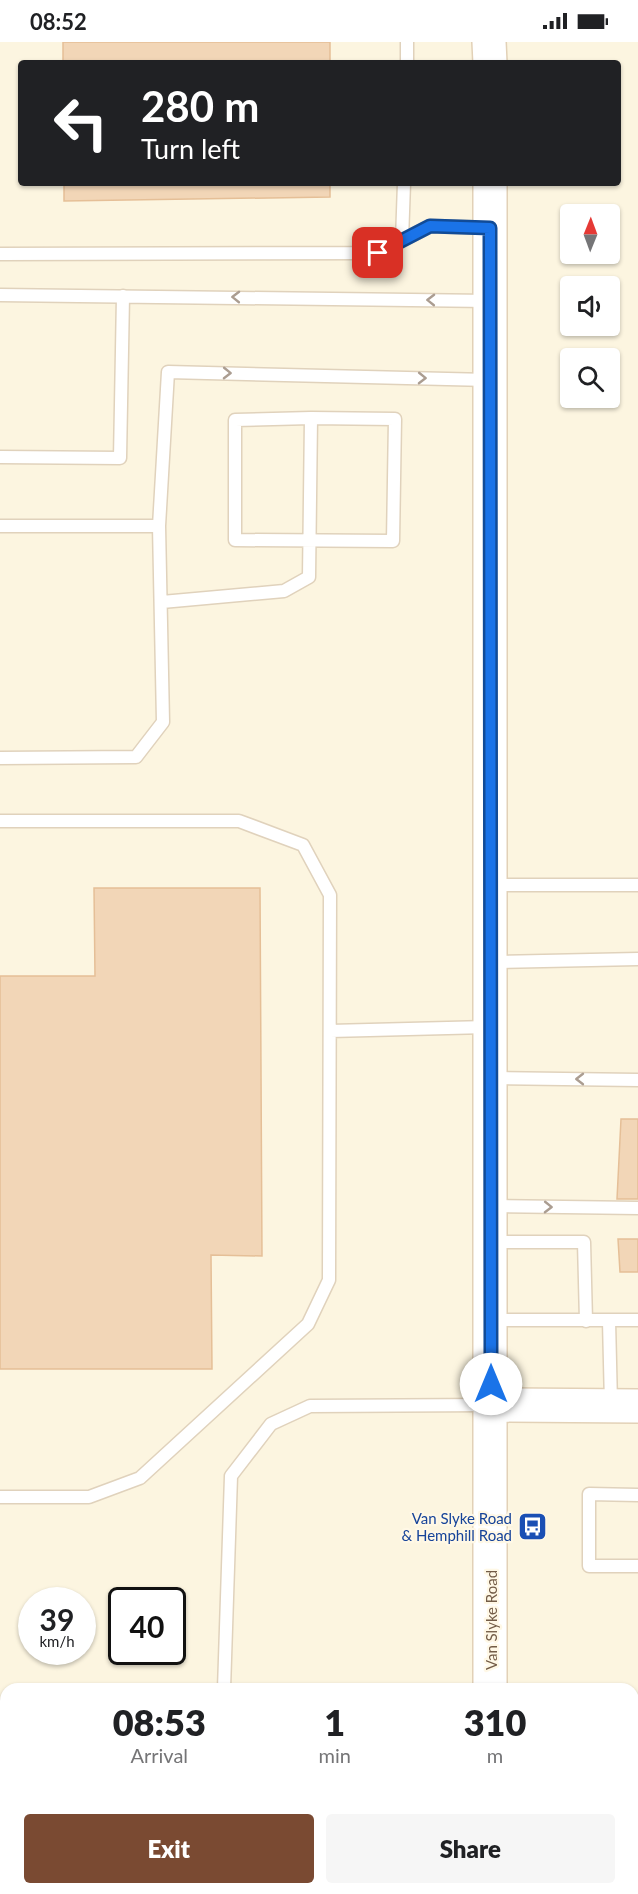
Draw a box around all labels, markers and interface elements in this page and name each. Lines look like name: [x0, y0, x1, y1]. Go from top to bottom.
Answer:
text: 08:52: [30, 8, 87, 35]
text: 280 m: [141, 81, 259, 131]
icon: left: [42, 84, 120, 162]
text: Turn left: [141, 132, 240, 165]
north arrow: [560, 204, 620, 264]
map controls: [560, 204, 620, 408]
pin: [352, 227, 403, 278]
icon: arrive: [361, 236, 394, 269]
button: sound: [560, 276, 620, 336]
one-way arrow: [232, 291, 241, 303]
one-way arrow: [427, 294, 436, 306]
button: search: [560, 348, 620, 408]
one-way arrow: [222, 367, 231, 379]
one-way arrow: [417, 372, 426, 384]
one-way arrow: [575, 1073, 584, 1085]
one-way arrow: [543, 1201, 552, 1213]
position arrow: [459, 1352, 523, 1416]
place label: Van Slyke Road & Hemphill Road: [401, 1509, 512, 1544]
bus stop icon: Van Slyke Road & Hemphill Road: [517, 1511, 549, 1543]
street label: Van Slyke Road: [482, 1570, 500, 1670]
speed limit sign: 40: [108, 1587, 186, 1665]
text: 39: [40, 1601, 74, 1637]
text: km/h: [39, 1632, 75, 1650]
text: 08:53: [113, 1700, 206, 1744]
text: 1: [324, 1700, 345, 1744]
text: 310: [464, 1700, 526, 1744]
text: Arrival: [130, 1743, 188, 1767]
text: min: [319, 1743, 351, 1767]
text: m: [487, 1743, 503, 1767]
button: Exit: [24, 1814, 314, 1883]
button: Share: [326, 1814, 615, 1883]

